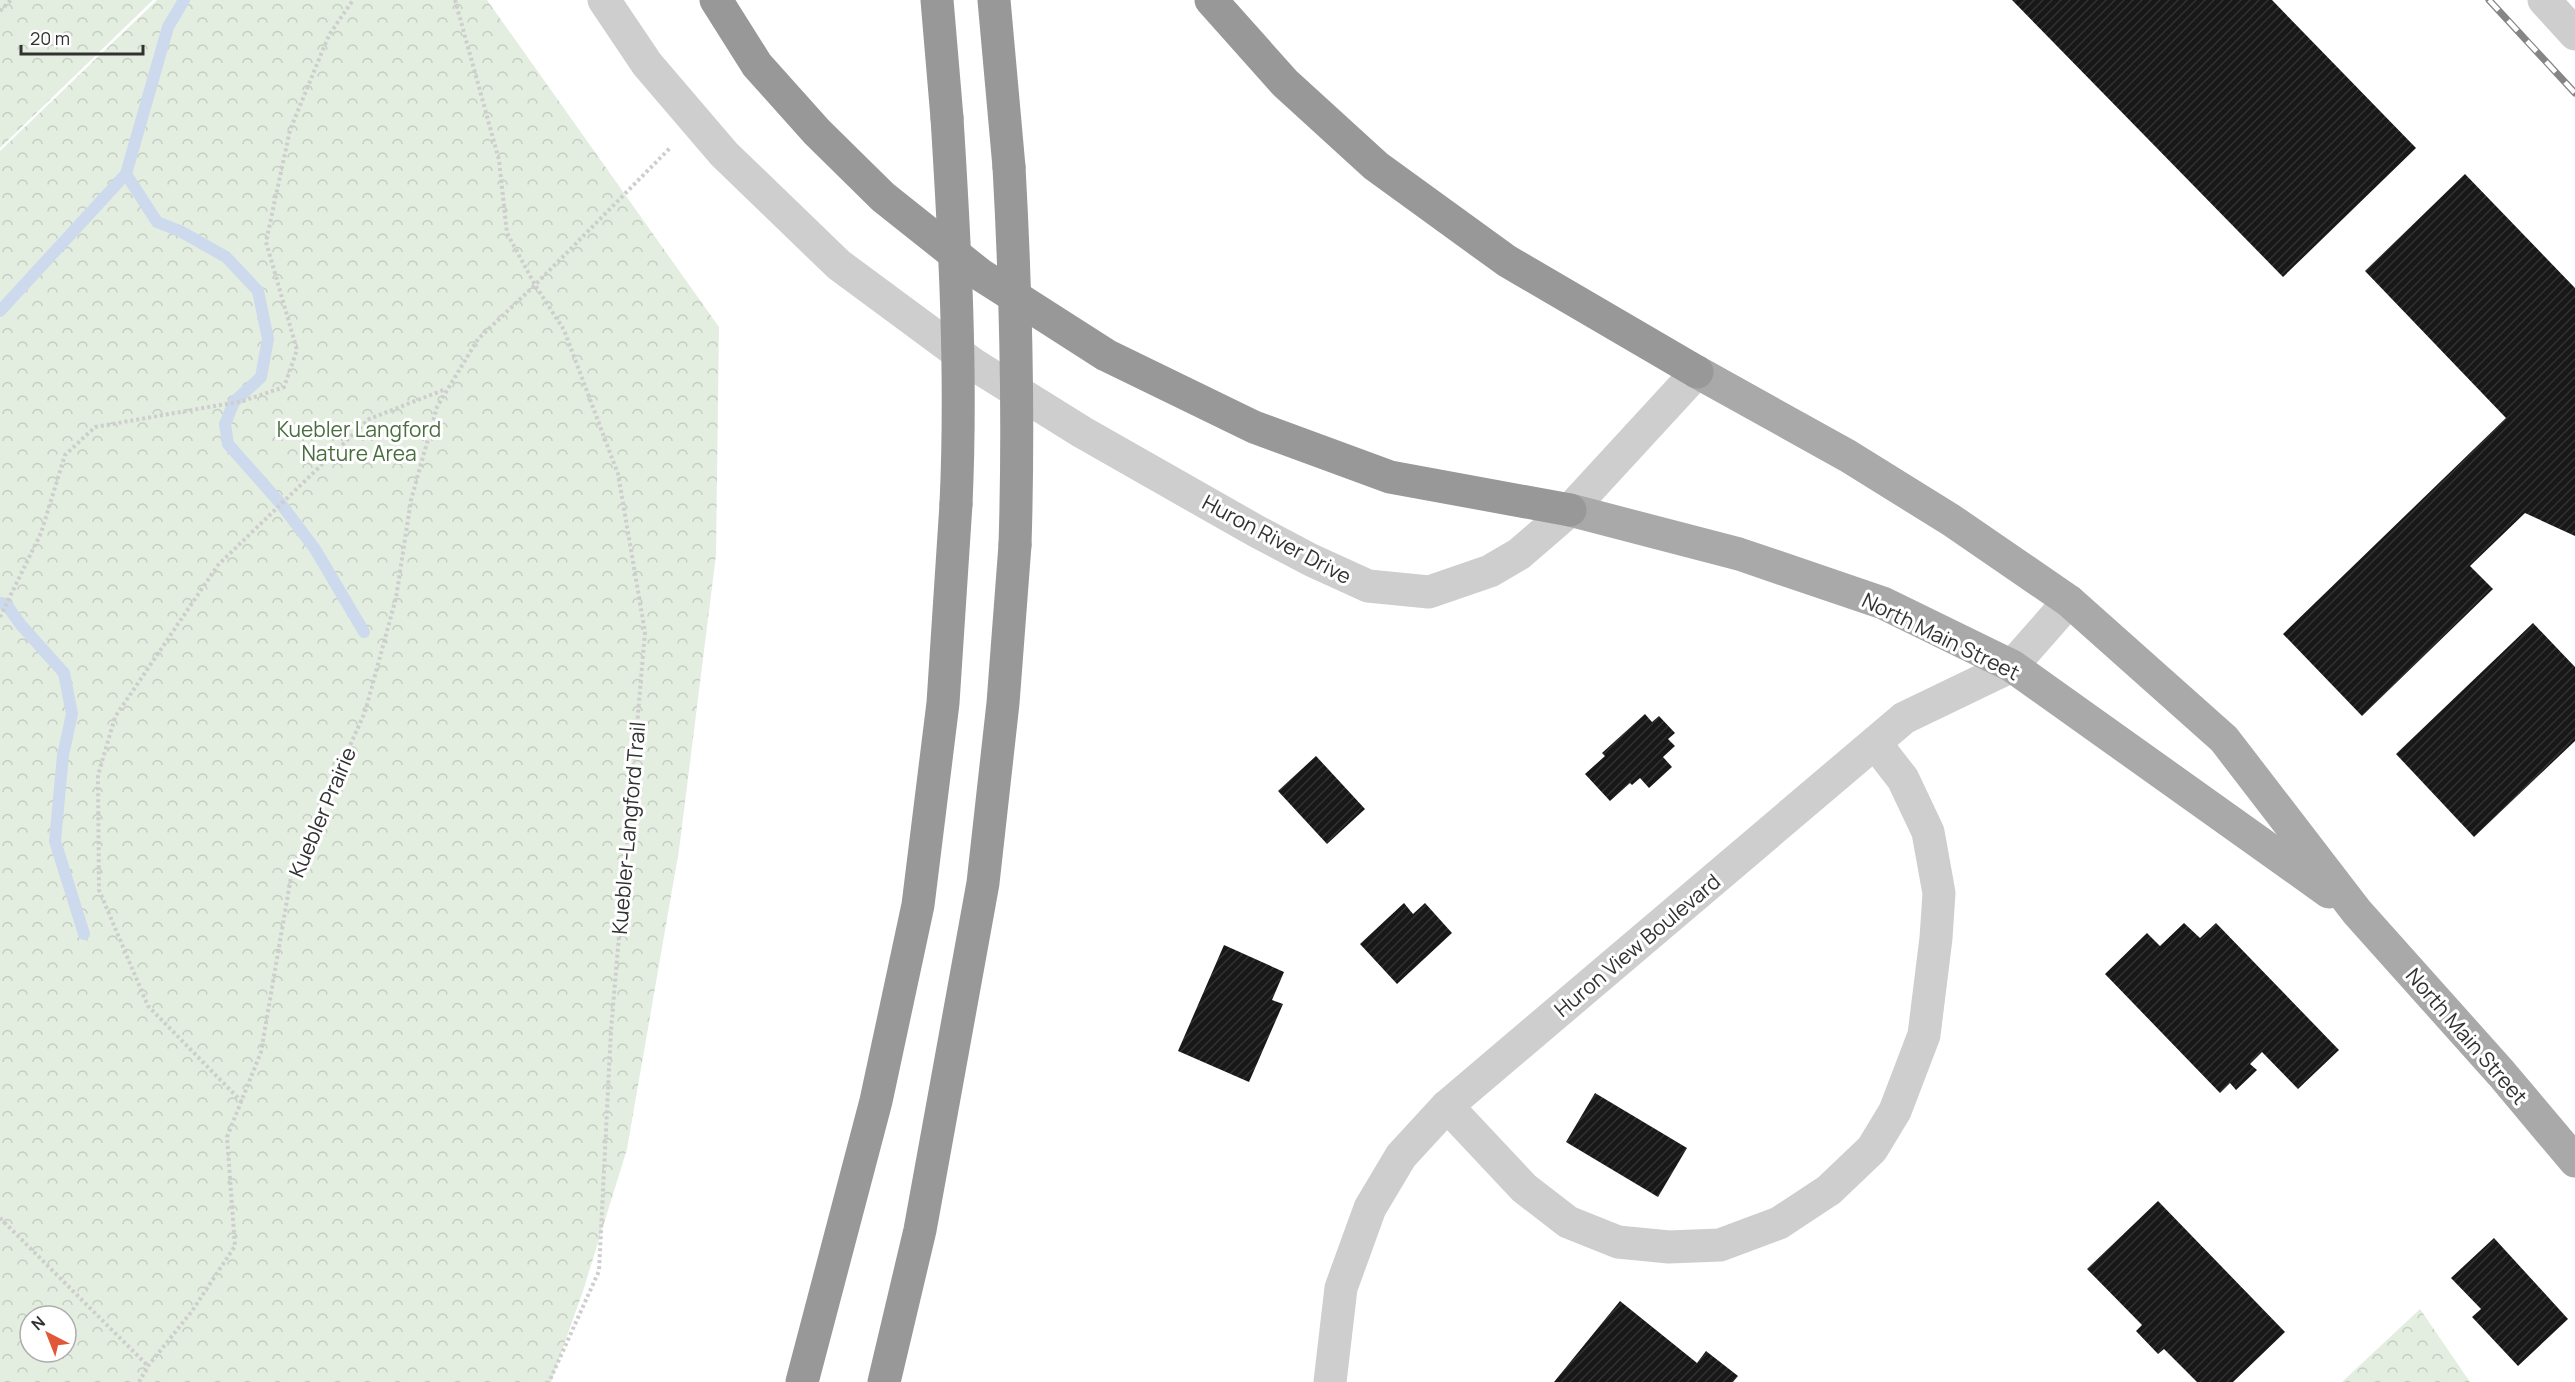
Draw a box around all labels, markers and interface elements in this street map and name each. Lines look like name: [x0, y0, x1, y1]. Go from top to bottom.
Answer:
scale bar: [21, 18, 142, 56]
text: 20 m: [30, 26, 70, 50]
park label: Kuebler Langford Nature Area: [277, 415, 441, 467]
street label: Huron River Drive: [1198, 488, 1356, 590]
street label: North Main Street: [1858, 586, 2024, 686]
street label: Kuebler-Langford Trail: [605, 721, 651, 935]
street label: Kuebler Prairie: [282, 743, 362, 881]
street label: Huron View Boulevard: [1548, 867, 1726, 1023]
street label: North Main Street: [2400, 962, 2534, 1110]
north arrow: [18, 1304, 78, 1364]
text: N: [26, 1311, 50, 1335]

